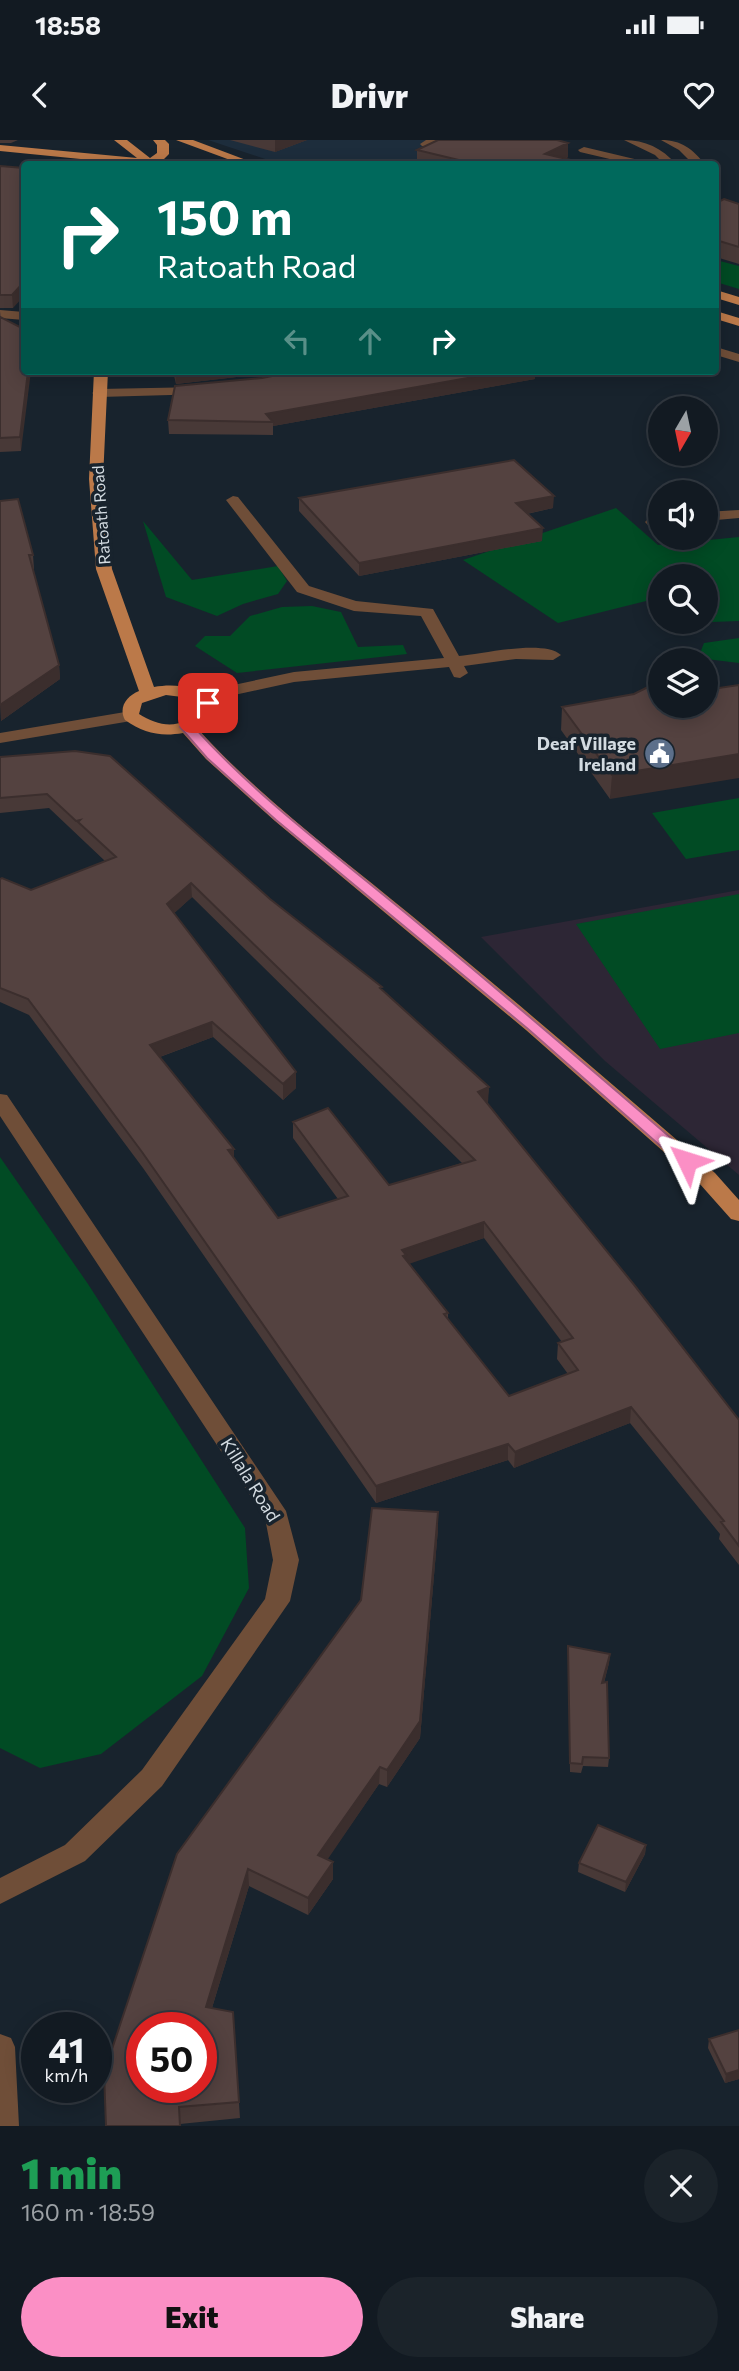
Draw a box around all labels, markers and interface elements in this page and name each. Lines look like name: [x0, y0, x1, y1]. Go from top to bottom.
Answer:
text: 18:58: [35, 9, 101, 40]
text: Drivr: [331, 75, 408, 115]
icon: back: [21, 76, 59, 114]
icon: heart: [680, 76, 718, 114]
text: 150 m: [157, 185, 292, 245]
icon: right: [42, 189, 133, 280]
text: Ratoath Road: [157, 245, 356, 285]
icon: left: [278, 322, 316, 360]
icon: ahead: [351, 322, 389, 360]
icon: right: [424, 322, 462, 360]
north arrow: [648, 396, 718, 466]
map controls: [648, 396, 718, 718]
street label: Ratoath Road: [88, 465, 113, 565]
button: sound: [648, 480, 718, 550]
button: search: [648, 564, 718, 634]
button: layers: [648, 648, 718, 718]
pin: [178, 673, 238, 733]
icon: arrive: [189, 684, 227, 722]
place label: Deaf Village Ireland: [537, 732, 636, 775]
public building icon: Deaf Village Ireland: [642, 737, 676, 771]
position arrow: [650, 1124, 724, 1198]
street label: Killala Road: [216, 1433, 285, 1525]
speed limit sign: 50: [126, 2012, 217, 2103]
text: 41: [48, 2027, 85, 2070]
text: km/h: [45, 2064, 88, 2086]
text: 1 min: [21, 2146, 122, 2198]
button: close: [644, 2149, 718, 2223]
text: 160 m · 18:59: [21, 2198, 155, 2226]
button: Exit: [21, 2277, 363, 2357]
button: Share: [377, 2277, 718, 2357]

